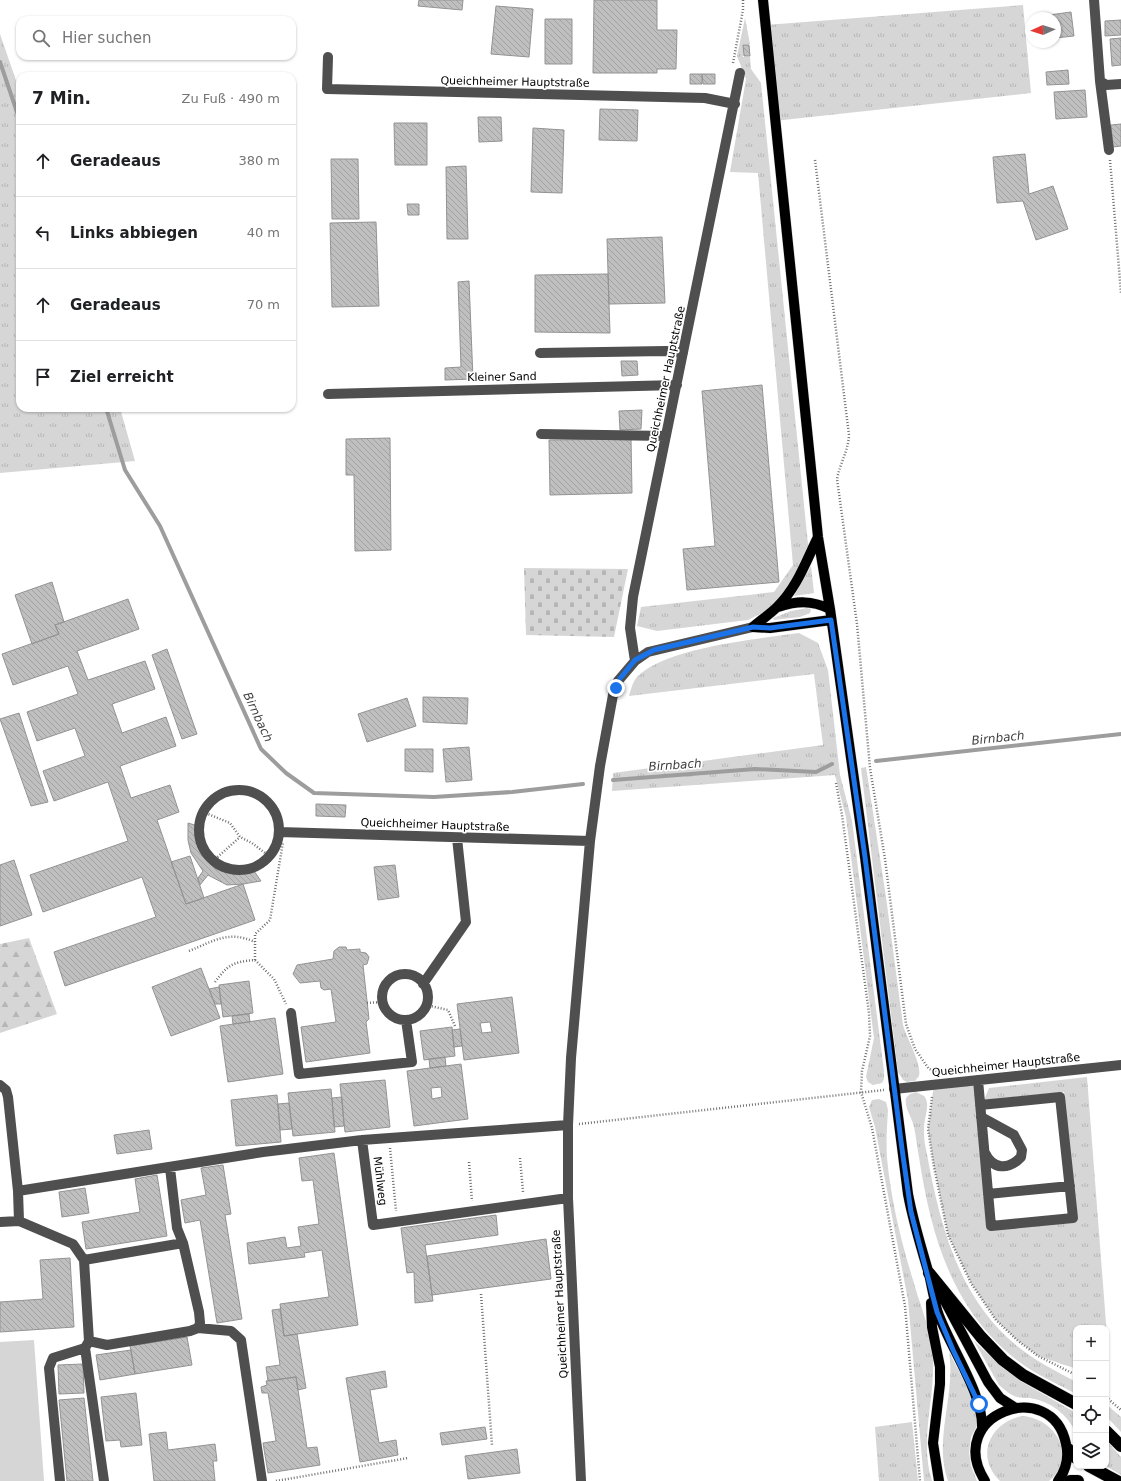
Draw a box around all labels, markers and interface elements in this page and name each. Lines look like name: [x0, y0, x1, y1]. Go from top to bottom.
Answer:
north arrow: [1025, 12, 1061, 48]
search box: [16, 16, 296, 60]
icon: search: [30, 27, 52, 49]
text: Hier suchen: [62, 29, 151, 47]
street label: Queichheimer Hauptstraße: [440, 74, 590, 90]
text: 7 Min.: [32, 88, 91, 108]
text: Zu Fuß · 490 m: [182, 91, 280, 106]
icon: ahead: [32, 150, 54, 172]
text: Geradeaus: [70, 152, 161, 170]
text: 380 m: [238, 153, 280, 168]
icon: left: [32, 222, 54, 244]
text: Links abbiegen: [70, 224, 198, 242]
text: 40 m: [247, 225, 280, 240]
icon: ahead: [32, 294, 54, 316]
text: Geradeaus: [70, 296, 161, 314]
text: 70 m: [247, 297, 280, 312]
street label: Queichheimer Hauptstraße: [644, 305, 688, 453]
icon: arrive: [32, 366, 54, 388]
text: Ziel erreicht: [70, 368, 174, 386]
street label: Kleiner Sand: [467, 370, 537, 384]
route end: [607, 679, 625, 697]
water label: Birnbach: [240, 690, 276, 744]
water label: Birnbach: [971, 728, 1025, 748]
water label: Birnbach: [648, 756, 702, 774]
street label: Queichheimer Hauptstraße: [360, 816, 510, 834]
street label: Queichheimer Hauptstraße: [931, 1051, 1081, 1079]
street label: Mühlweg: [371, 1156, 389, 1206]
street label: Queichheimer Hauptstraße: [550, 1229, 570, 1379]
map controls: [1073, 1325, 1109, 1469]
button: +: [1073, 1325, 1109, 1361]
button: −: [1073, 1361, 1109, 1397]
route start: [970, 1395, 988, 1413]
button: locate: [1073, 1397, 1109, 1433]
button: layers: [1073, 1433, 1109, 1469]

